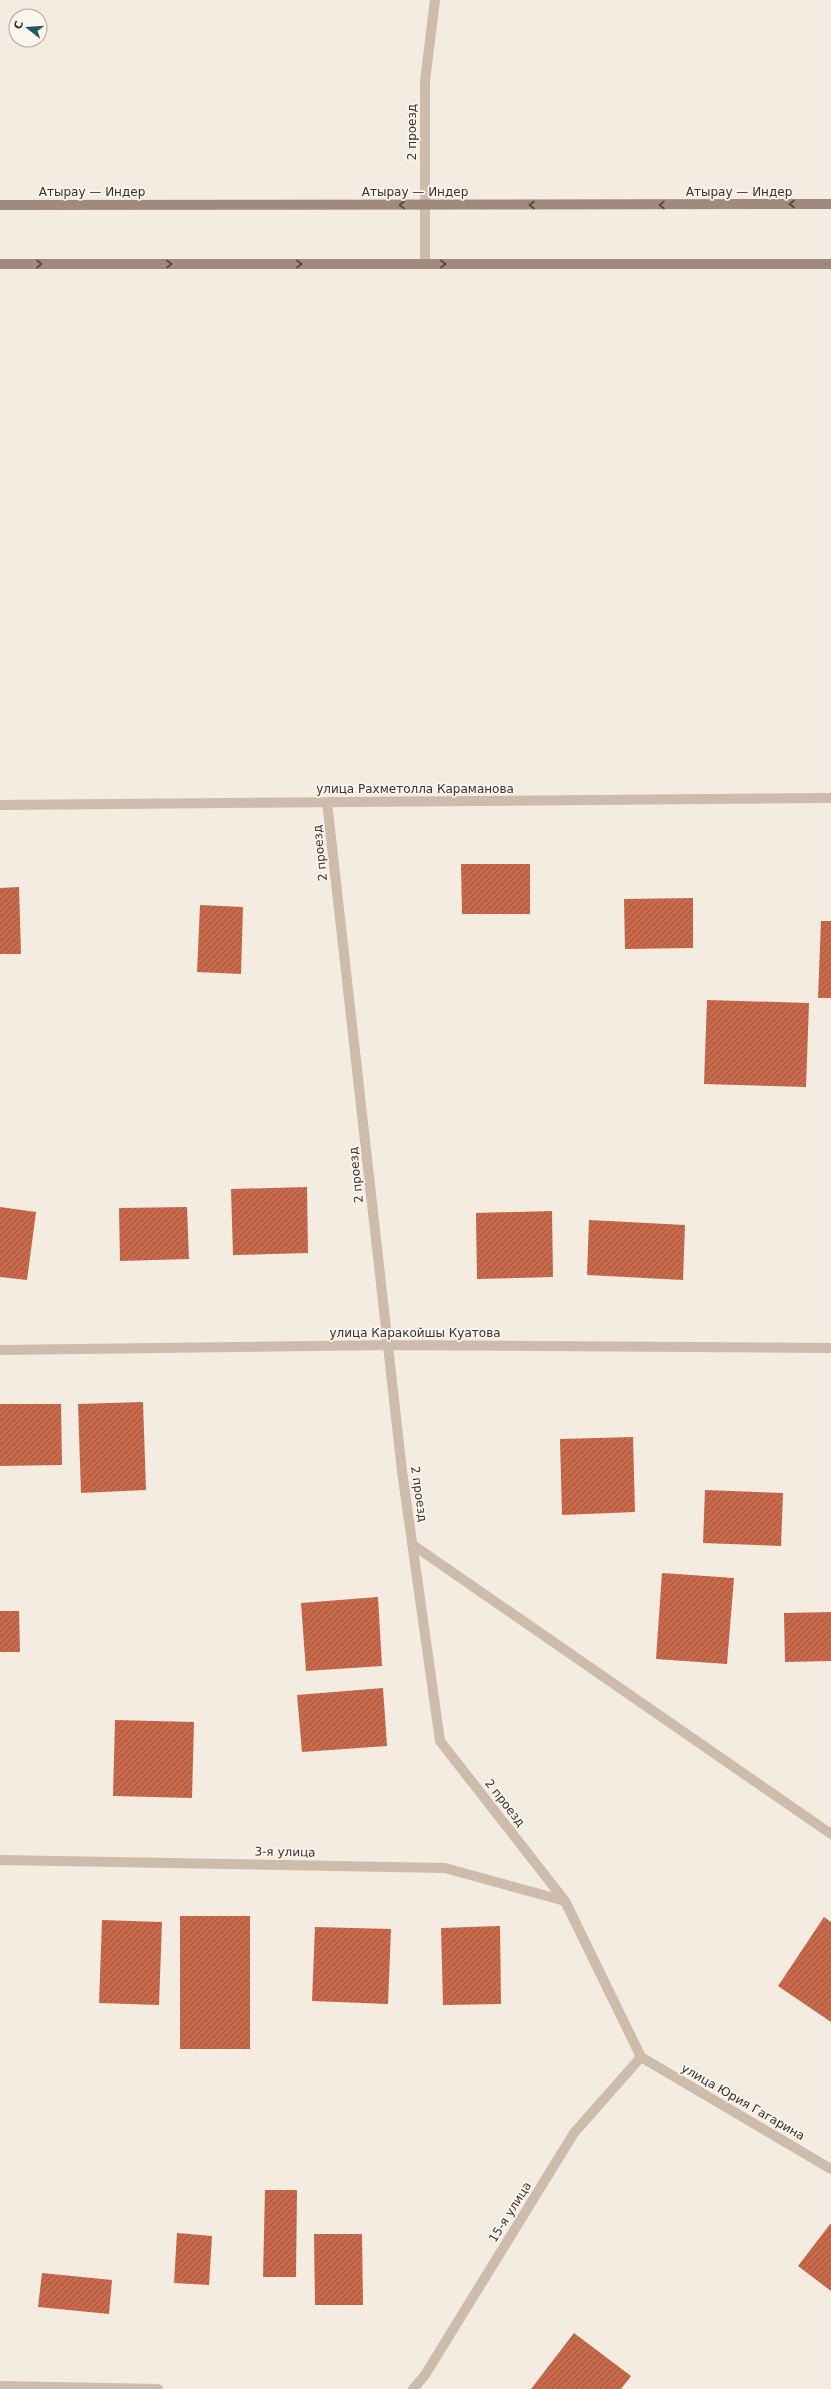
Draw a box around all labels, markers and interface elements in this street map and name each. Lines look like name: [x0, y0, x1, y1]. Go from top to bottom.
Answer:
north arrow: [8, 8, 48, 48]
text: С: [12, 19, 26, 31]
street label: 2 проезд: [405, 104, 419, 160]
street label: Атырау — Индер: [39, 185, 145, 199]
street label: Атырау — Индер: [362, 185, 468, 199]
street label: Атырау — Индер: [686, 185, 792, 199]
one-way arrow: [789, 200, 795, 208]
one-way arrow: [399, 201, 405, 209]
one-way arrow: [529, 201, 535, 209]
one-way arrow: [659, 201, 665, 209]
one-way arrow: [36, 260, 42, 268]
one-way arrow: [166, 260, 172, 268]
one-way arrow: [296, 260, 302, 268]
one-way arrow: [440, 260, 446, 268]
street label: улица Рахметолла Караманова: [316, 782, 514, 796]
street label: 2 проезд: [310, 824, 330, 882]
street label: 2 проезд: [346, 1146, 366, 1204]
street label: улица Каракойшы Куатова: [329, 1326, 501, 1340]
street label: 2 проезд: [408, 1465, 430, 1523]
street label: 2 проезд: [482, 1776, 528, 1830]
street label: 3-я улица: [254, 1844, 316, 1860]
street label: улица Юрия Гагарина: [679, 2061, 807, 2143]
street label: 15-я улица: [486, 2179, 534, 2245]

